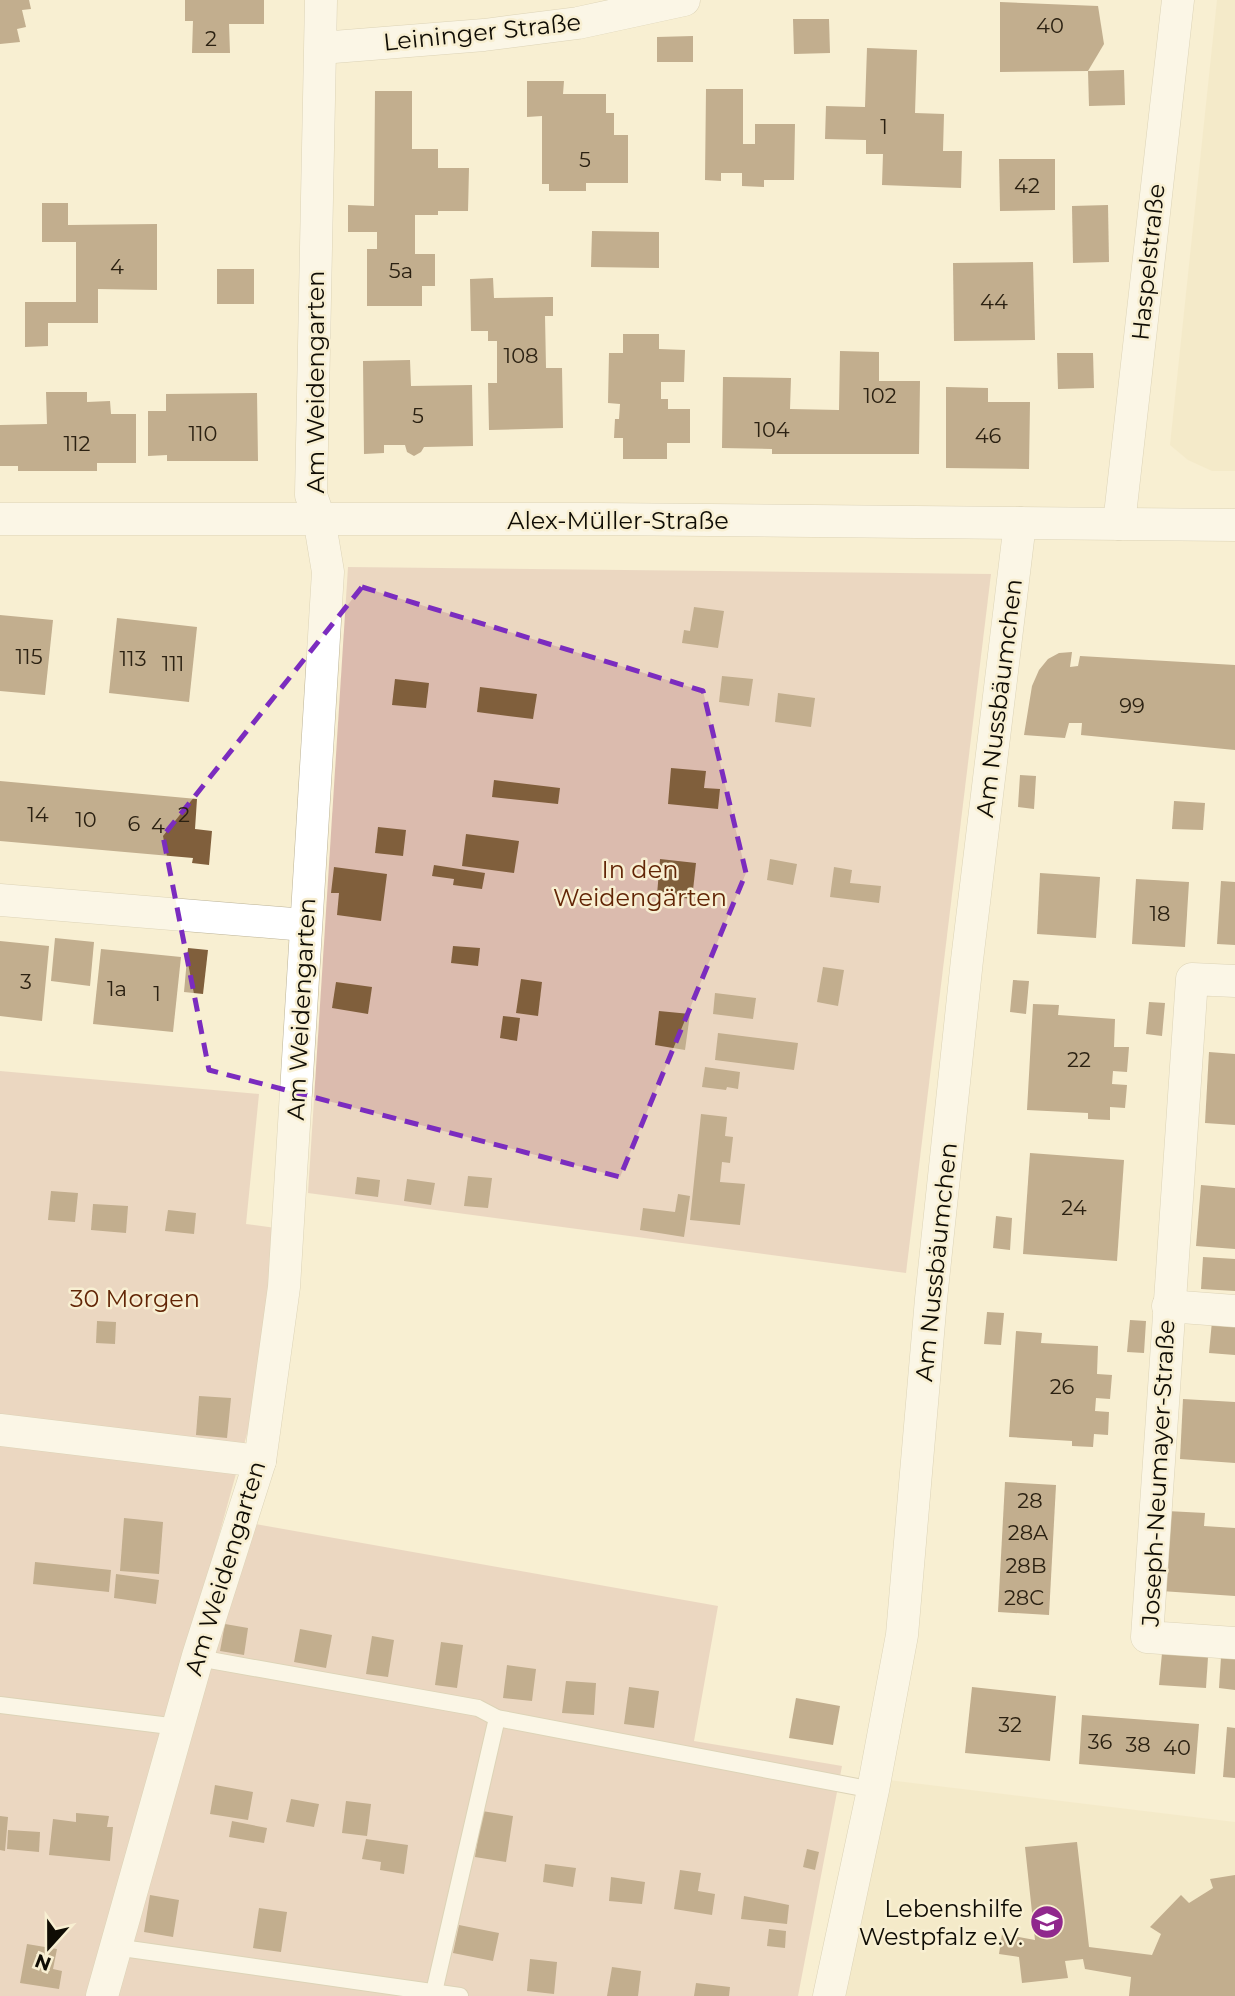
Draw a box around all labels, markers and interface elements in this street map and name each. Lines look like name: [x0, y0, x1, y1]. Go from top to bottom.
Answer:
street label: Leininger Straße: [382, 7, 582, 57]
house number: 40: [1036, 13, 1064, 38]
house number: 2: [205, 26, 217, 51]
house number: 1: [880, 114, 888, 139]
house number: 5: [579, 147, 591, 172]
house number: 42: [1014, 173, 1040, 198]
street label: Haspelstraße: [1125, 182, 1171, 342]
house number: 4: [110, 254, 124, 279]
house number: 5a: [389, 258, 413, 283]
street label: Am Weidengarten: [301, 271, 330, 493]
house number: 44: [980, 289, 1008, 314]
house number: 108: [504, 343, 538, 368]
house number: 102: [863, 383, 897, 408]
house number: 5: [412, 403, 424, 428]
house number: 104: [754, 417, 790, 442]
house number: 110: [188, 421, 218, 446]
house number: 46: [975, 423, 1002, 448]
house number: 112: [63, 431, 91, 456]
street label: Alex-Müller-Straße: [507, 506, 729, 535]
street label: Am Nussbäumchen: [970, 577, 1028, 819]
house number: 115: [15, 644, 43, 669]
house number: 113: [119, 646, 147, 671]
house number: 111: [162, 651, 184, 676]
house number: 99: [1119, 693, 1145, 718]
house number: 14: [27, 802, 49, 827]
house number: 2: [178, 802, 190, 827]
house number: 10: [75, 807, 97, 832]
house number: 6: [128, 811, 141, 836]
house number: 4: [151, 813, 165, 838]
park label: In den Weidengärten: [553, 855, 727, 912]
street label: Am Weidengarten: [281, 897, 321, 1121]
house number: 18: [1150, 901, 1170, 926]
house number: 3: [20, 969, 32, 994]
house number: 1a: [107, 976, 127, 1001]
house number: 1: [153, 981, 161, 1006]
house number: 22: [1067, 1047, 1091, 1072]
street label: Am Nussbäumchen: [909, 1141, 963, 1383]
house number: 24: [1061, 1195, 1087, 1220]
park label: 30 Morgen: [70, 1284, 200, 1313]
street label: Joseph-Neumayer-Straße: [1135, 1319, 1181, 1628]
house number: 26: [1050, 1374, 1075, 1399]
street label: Am Weidengarten: [179, 1457, 271, 1679]
house number: 28: [1017, 1488, 1043, 1513]
house number: 28A: [1008, 1520, 1049, 1545]
house number: 28B: [1005, 1553, 1047, 1578]
house number: 28C: [1004, 1585, 1044, 1610]
house number: 32: [998, 1712, 1022, 1737]
house number: 36: [1088, 1729, 1113, 1754]
house number: 38: [1125, 1732, 1151, 1757]
house number: 40: [1163, 1735, 1191, 1760]
place label: Lebenshilfe Westpfalz e.V.: [859, 1894, 1023, 1951]
school or university icon: Lebenshilfe Westpfalz e.V.: [1028, 1903, 1066, 1941]
north arrow: [14, 1912, 84, 1982]
text: N: [32, 1949, 54, 1976]

